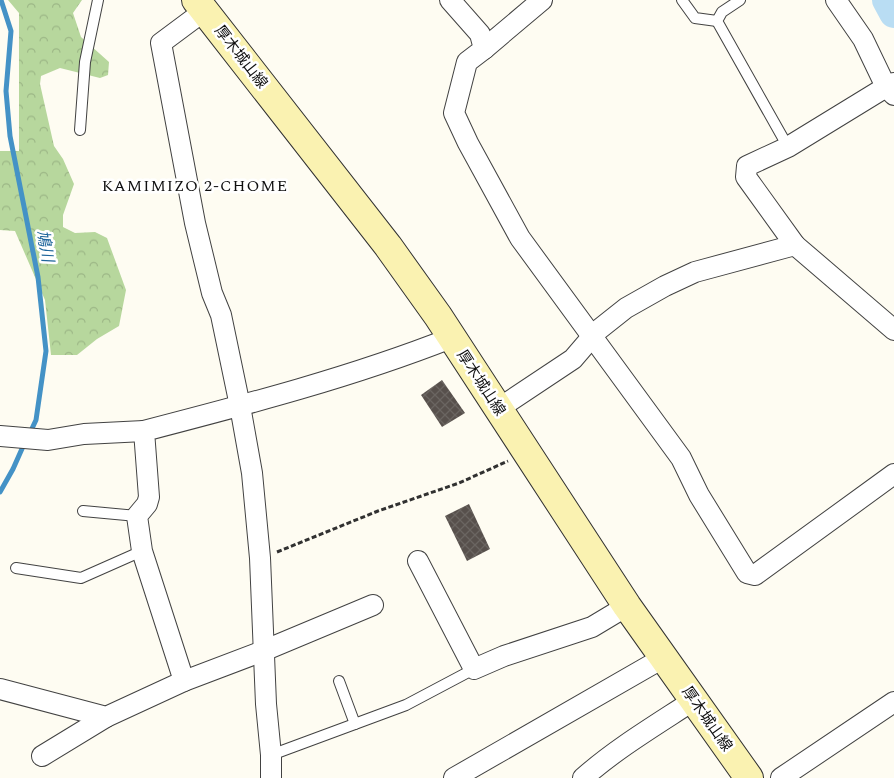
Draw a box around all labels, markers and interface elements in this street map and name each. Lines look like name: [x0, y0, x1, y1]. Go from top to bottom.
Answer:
street label: 厚木城山線: [209, 20, 273, 94]
district label: KAMIMIZO 2-CHOME: [102, 174, 288, 198]
water label: 鳩川: [30, 228, 60, 266]
street label: 厚木城山線: [451, 345, 511, 421]
street label: 厚木城山線: [676, 682, 738, 756]

